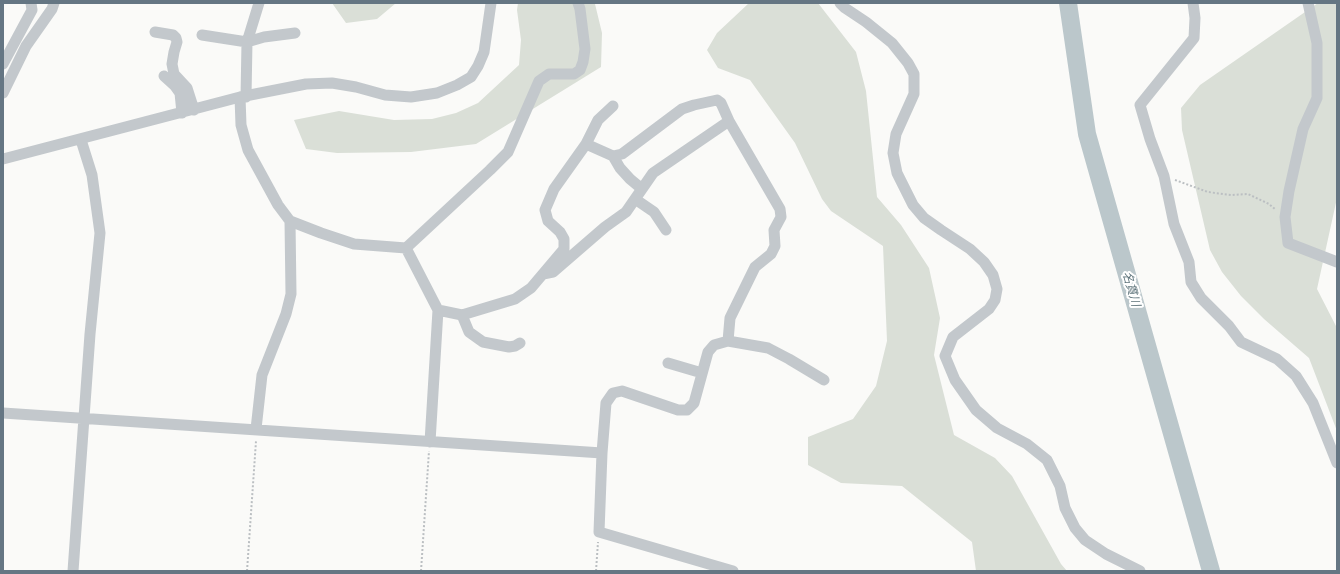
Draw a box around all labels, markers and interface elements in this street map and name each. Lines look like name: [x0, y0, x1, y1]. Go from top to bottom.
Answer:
water label: 名貫川: [1119, 270, 1143, 308]

